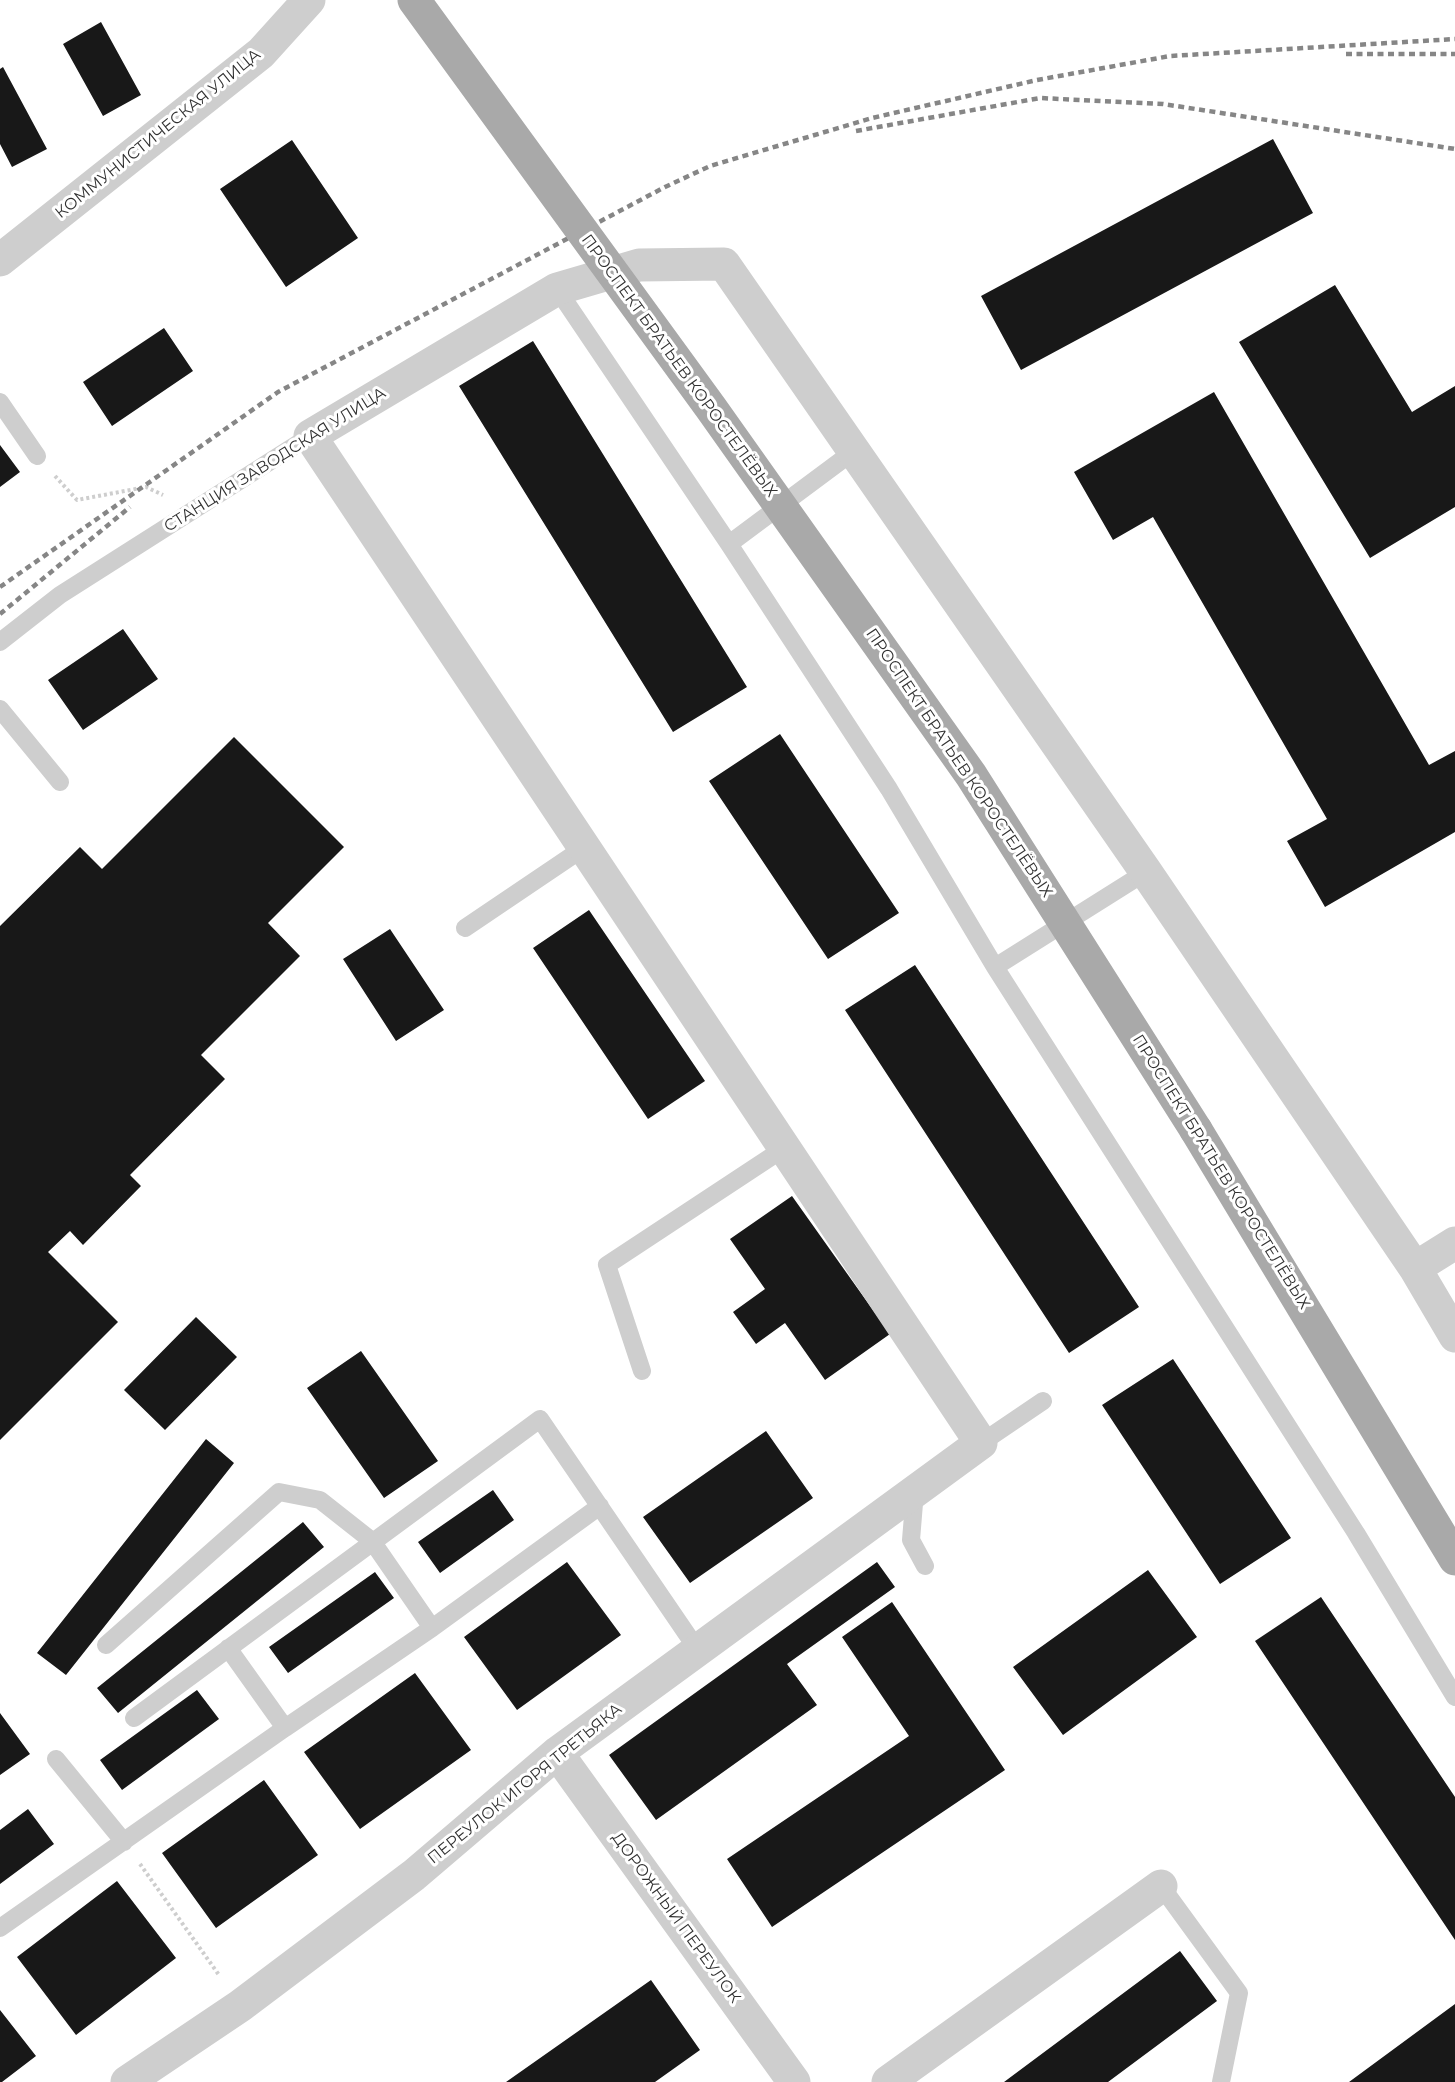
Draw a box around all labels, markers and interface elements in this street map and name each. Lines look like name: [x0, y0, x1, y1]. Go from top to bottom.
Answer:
street label: КОММУНИСТИЧЕСКАЯ УЛИЦА: [51, 45, 265, 223]
street label: ПРОСПЕКТ БРАТЬЕВ КОРОСТЕЛЁВЫХ: [577, 231, 781, 501]
street label: СТАНЦИЯ ЗАВОДСКАЯ УЛИЦА: [161, 384, 389, 536]
street label: ПРОСПЕКТ БРАТЬЕВ КОРОСТЕЛЁВЫХ: [862, 625, 1056, 901]
street label: ПРОСПЕКТ БРАТЬЕВ КОРОСТЕЛЁВЫХ: [1128, 1031, 1314, 1313]
street label: ПЕРЕУЛОК ИГОРЯ ТРЕТЬЯКА: [424, 1700, 626, 1868]
street label: ДОРОЖНЫЙ ПЕРЕУЛОК: [608, 1829, 744, 2007]

